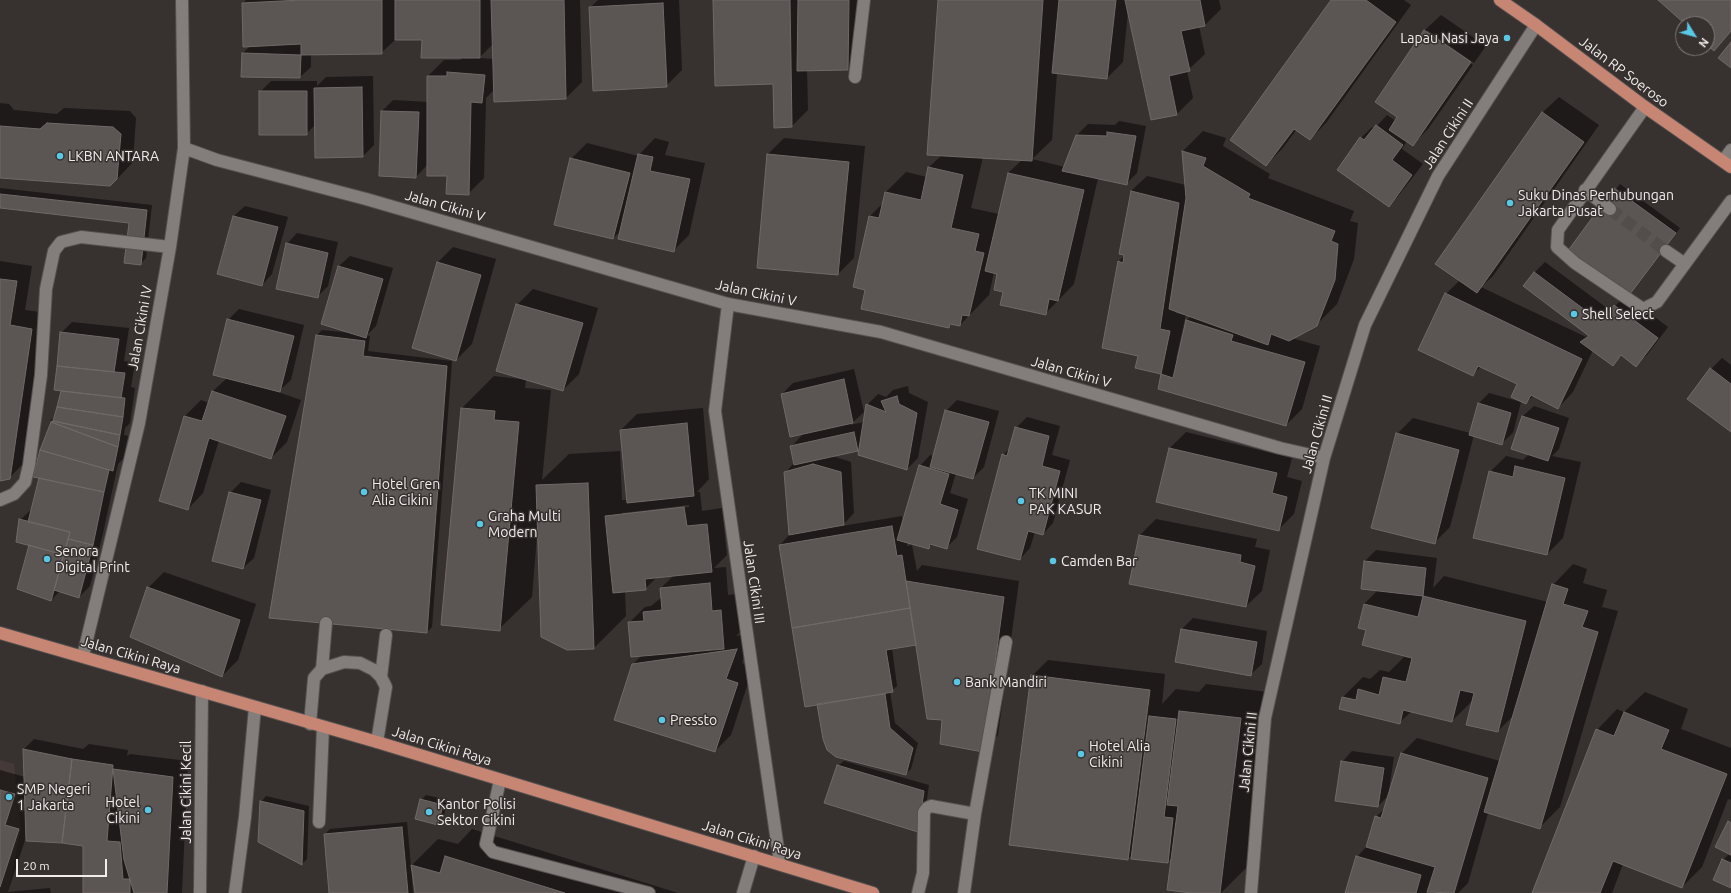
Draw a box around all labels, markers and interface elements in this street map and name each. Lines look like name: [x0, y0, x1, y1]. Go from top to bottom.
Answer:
north arrow: [1675, 16, 1715, 56]
place label: Lapau Nasi Jaya: [1400, 30, 1499, 46]
marker: Lapau Nasi Jaya: [1502, 33, 1512, 43]
street label: Jalan RP Soeroso: [1576, 33, 1672, 111]
text: N: [1697, 36, 1711, 50]
street label: Jalan Cikini II: [1419, 96, 1477, 172]
place label: LKBN ANTARA: [68, 148, 159, 164]
marker: LKBN ANTARA: [55, 151, 65, 161]
street label: Jalan Cikini V: [403, 187, 487, 225]
place label: Suku Dinas Perhubungan Jakarta Pusat: [1518, 187, 1674, 220]
marker: Suku Dinas Perhubungan Jakarta Pusat: [1505, 198, 1515, 208]
street label: Jalan Cikini V: [714, 276, 798, 310]
street label: Jalan Cikini IV: [124, 284, 156, 372]
place label: Shell Select: [1582, 306, 1654, 322]
marker: Shell Select: [1569, 309, 1579, 319]
street label: Jalan Cikini V: [1029, 353, 1113, 391]
street label: Jalan Cikini II: [1298, 393, 1336, 475]
place label: Hotel Gren Alia Cikini: [372, 476, 440, 508]
place label: TK MINI PAK KASUR: [1029, 485, 1102, 518]
marker: Hotel Gren Alia Cikini: [359, 487, 369, 497]
marker: TK MINI PAK KASUR: [1016, 496, 1026, 506]
place label: Graha Multi Modern: [488, 508, 561, 540]
marker: Graha Multi Modern: [475, 519, 485, 529]
street label: Jalan Cikini III: [740, 539, 768, 625]
place label: Senora Digital Print: [55, 543, 130, 576]
place label: Camden Bar: [1061, 553, 1137, 569]
marker: Senora Digital Print: [42, 554, 52, 564]
marker: Camden Bar: [1048, 556, 1058, 566]
street label: Jalan Cikini Raya: [79, 633, 183, 677]
place label: Bank Mandiri: [965, 674, 1047, 690]
marker: Bank Mandiri: [952, 677, 962, 687]
street label: Jalan Cikini II: [1235, 711, 1261, 793]
place label: Pressto: [670, 712, 717, 728]
marker: Pressto: [657, 715, 667, 725]
street label: Jalan Cikini Raya: [390, 723, 494, 769]
place label: Hotel Alia Cikini: [1089, 738, 1150, 770]
street label: Jalan Cikini Kecil: [178, 741, 194, 843]
marker: Hotel Alia Cikini: [1076, 749, 1086, 759]
place label: SMP Negeri 1 Jakarta: [17, 781, 90, 814]
marker: SMP Negeri 1 Jakarta: [4, 792, 14, 802]
place label: Hotel Cikini: [105, 794, 140, 826]
place label: Kantor Polisi Sektor Cikini: [437, 796, 516, 828]
marker: Hotel Cikini: [143, 805, 153, 815]
marker: Kantor Polisi Sektor Cikini: [424, 807, 434, 817]
street label: Jalan Cikini Raya: [700, 817, 804, 863]
scale bar: [18, 851, 109, 877]
text: 20 m: [23, 859, 50, 872]

